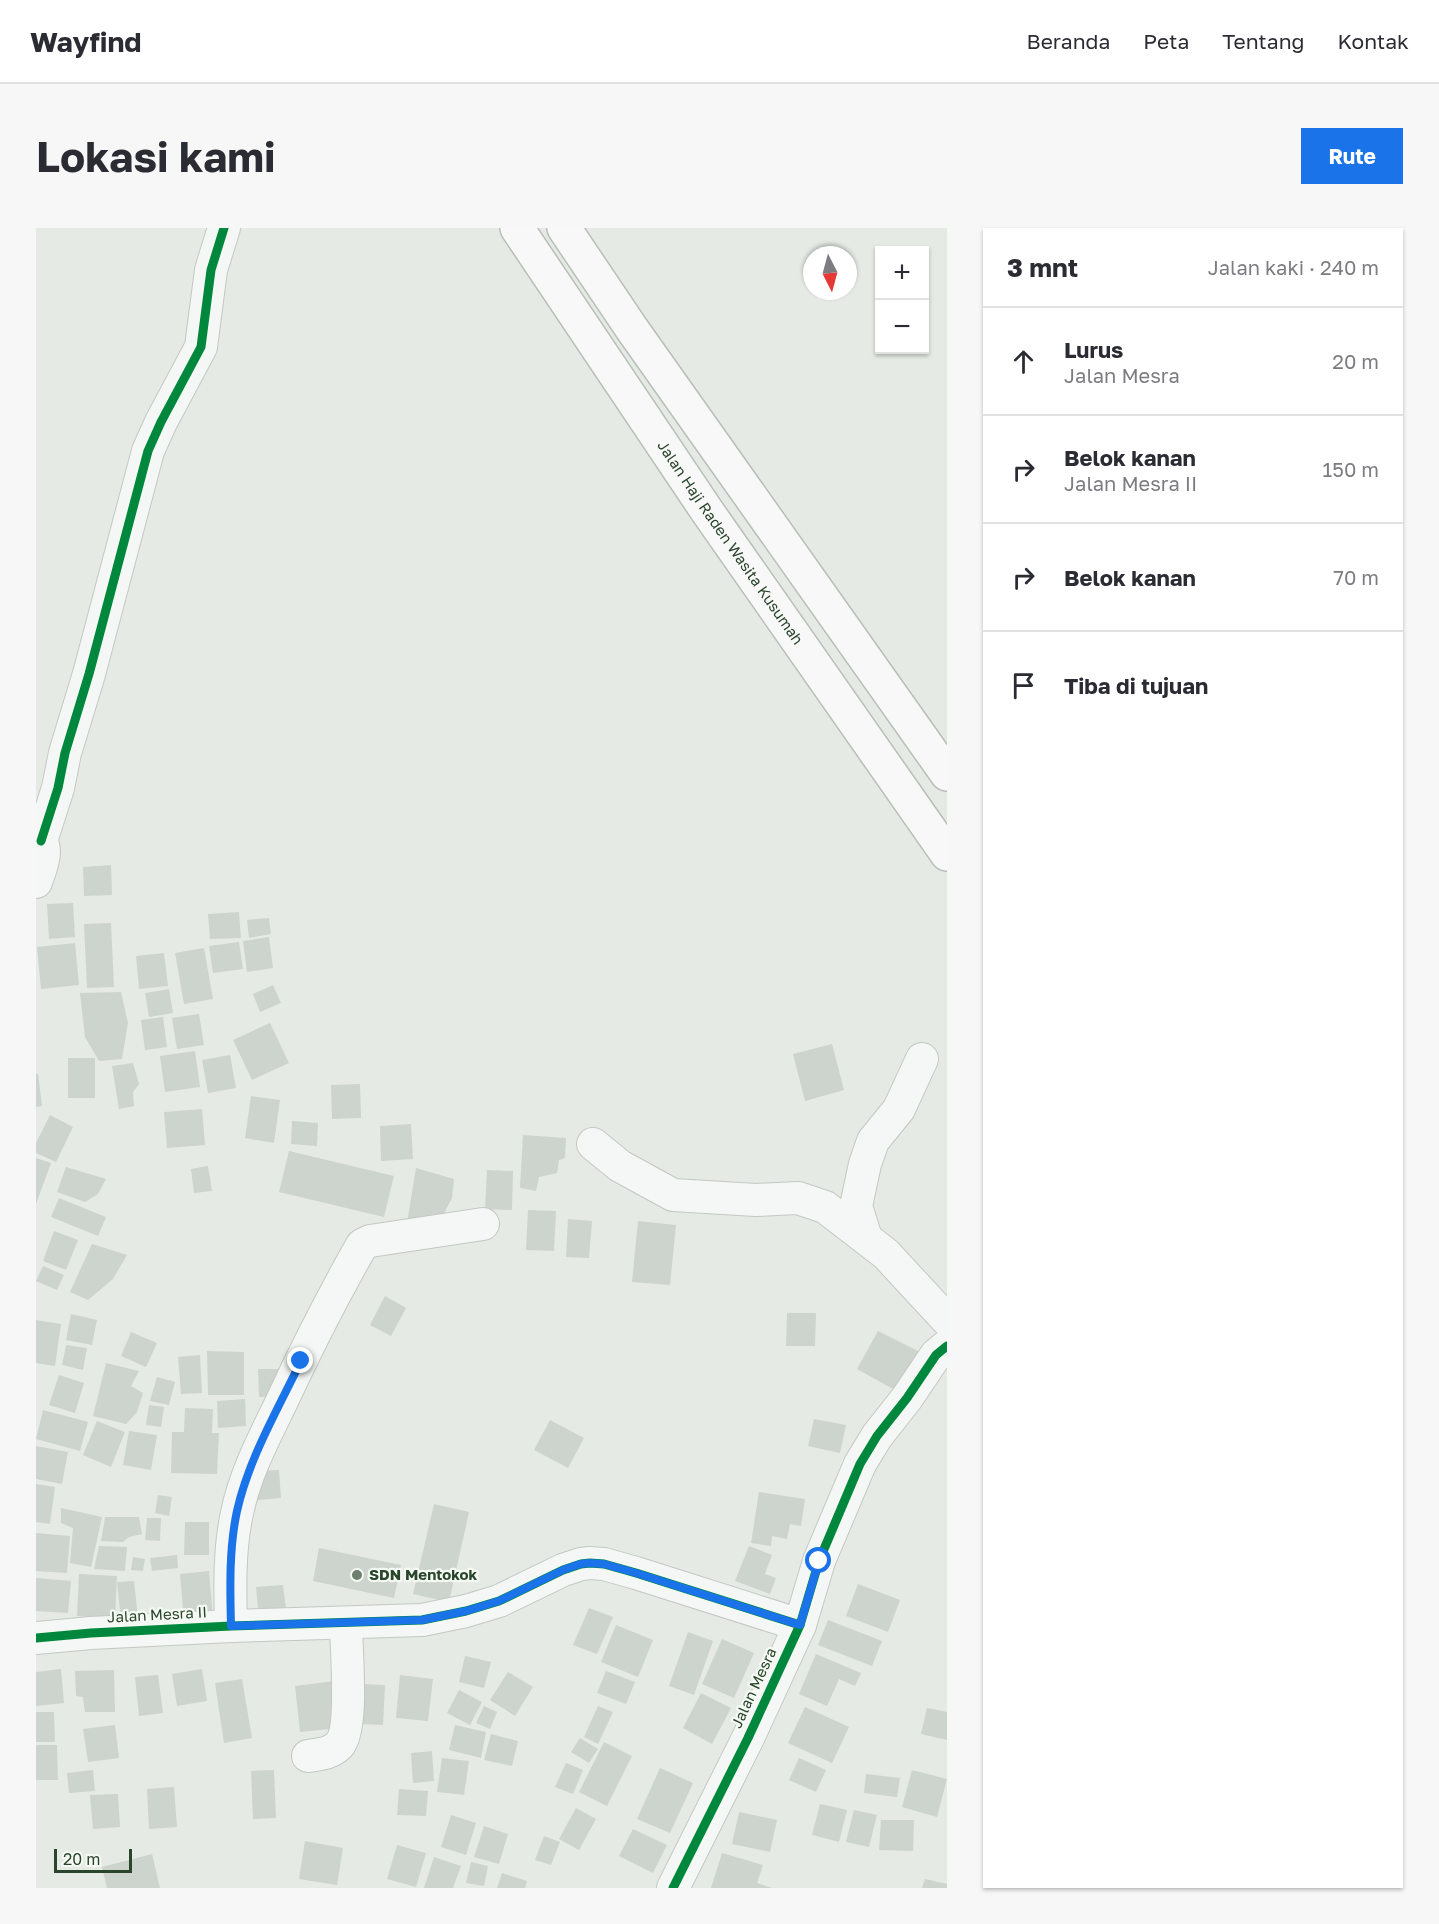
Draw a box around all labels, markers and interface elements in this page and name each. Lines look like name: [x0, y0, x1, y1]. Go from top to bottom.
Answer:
text: Wayfind: [30, 25, 142, 58]
text: Beranda: [1027, 28, 1110, 54]
text: Peta: [1143, 28, 1189, 54]
text: Tentang: [1222, 28, 1304, 54]
text: Kontak: [1337, 28, 1409, 54]
button: Rute: [1301, 128, 1403, 184]
text: Lokasi kami: [36, 131, 276, 181]
north arrow: [803, 246, 857, 300]
map controls: [875, 246, 929, 354]
button: +: [875, 246, 929, 300]
text: 3 mnt: [1007, 252, 1078, 283]
text: Jalan kaki · 240 m: [1208, 255, 1379, 279]
button: −: [875, 300, 929, 354]
text: Lurus: [1064, 336, 1123, 363]
icon: ahead: [1007, 345, 1040, 378]
text: 20 m: [1332, 349, 1379, 373]
text: Jalan Mesra: [1064, 363, 1180, 387]
street label: Jalan Haji Raden Wasita Kusumah: [654, 437, 808, 648]
text: Belok kanan: [1064, 444, 1196, 471]
icon: right: [1007, 453, 1040, 486]
text: 150 m: [1323, 457, 1379, 481]
text: Jalan Mesra II: [1064, 471, 1197, 495]
icon: right: [1007, 561, 1040, 594]
text: Belok kanan: [1064, 564, 1196, 591]
text: 70 m: [1333, 565, 1379, 589]
icon: arrive: [1007, 669, 1040, 702]
text: Tiba di tujuan: [1064, 672, 1208, 699]
route end: [287, 1347, 313, 1373]
route start: [805, 1547, 831, 1573]
place label: SDN Mentokok: [369, 1565, 478, 1583]
marker: SDN Mentokok: [350, 1568, 364, 1582]
street label: Jalan Mesra II: [107, 1602, 207, 1626]
street label: Jalan Mesra: [727, 1644, 780, 1731]
scale bar: [54, 1846, 132, 1874]
text: 20 m: [63, 1849, 100, 1869]

